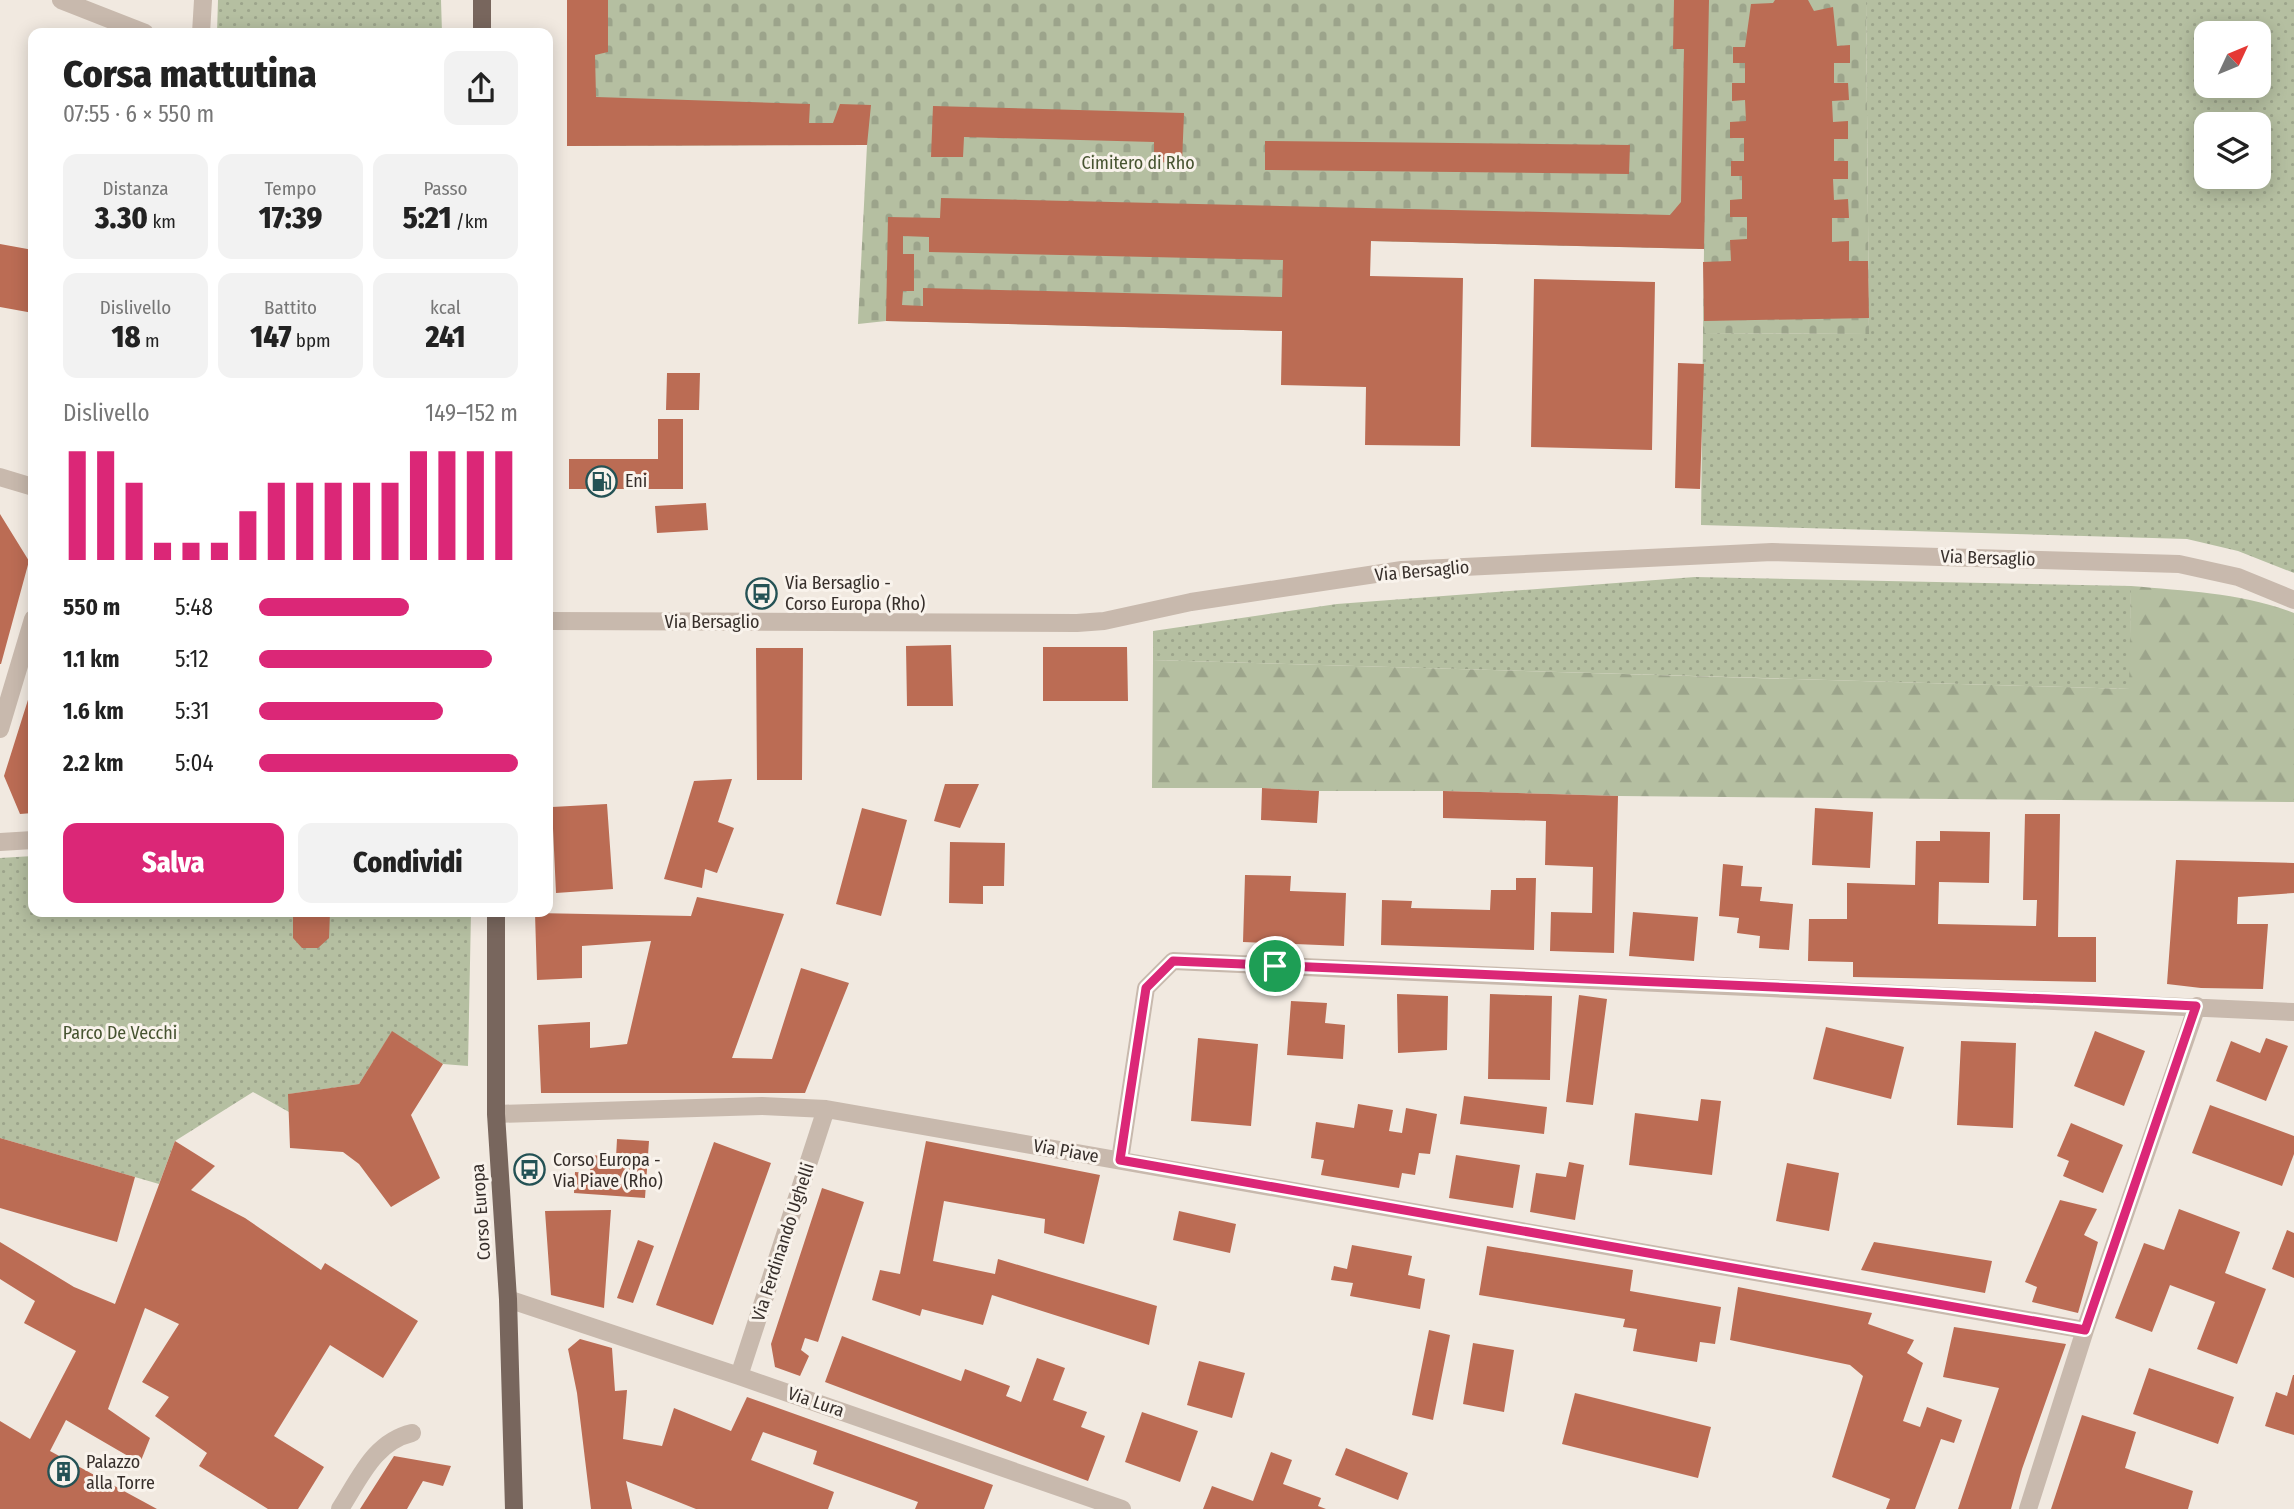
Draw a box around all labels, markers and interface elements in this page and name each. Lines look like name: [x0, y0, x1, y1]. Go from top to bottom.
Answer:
north arrow: [2194, 21, 2272, 98]
map controls: [2194, 21, 2271, 189]
text: Corsa mattutina: [63, 51, 317, 97]
button: share: [444, 51, 518, 125]
text: 07:55 · 6 × 550 m: [63, 100, 214, 128]
button: layers: [2194, 112, 2271, 189]
park label: Cimitero di Rho: [1081, 152, 1195, 174]
text: Distanza: [103, 177, 168, 200]
text: Tempo: [265, 177, 316, 200]
text: Passo: [423, 177, 468, 200]
text: 3.30: [95, 200, 148, 236]
text: 17:39: [259, 200, 322, 236]
text: 5:21: [403, 200, 451, 236]
text: km: [148, 210, 176, 233]
text: /km: [451, 210, 488, 233]
text: Dislivello: [100, 296, 171, 319]
text: Battito: [264, 296, 317, 319]
text: kcal: [430, 296, 461, 319]
text: 18: [111, 319, 141, 355]
text: 147: [250, 319, 291, 355]
text: 241: [425, 319, 466, 355]
text: m: [141, 329, 160, 352]
text: bpm: [291, 329, 331, 352]
text: Dislivello: [63, 399, 149, 427]
text: 149–152 m: [425, 399, 518, 427]
fuel station icon: Eni: [585, 464, 619, 498]
place label: Eni: [625, 470, 647, 492]
street label: Via Bersaglio: [1940, 545, 2036, 571]
street label: Via Bersaglio: [1374, 556, 1470, 586]
place label: Via Bersaglio - Corso Europa (Rho): [785, 572, 925, 615]
bus stop icon: Via Bersaglio - Corso Europa (Rho): [745, 576, 779, 610]
text: 550 m: [63, 593, 120, 621]
text: 5:48: [175, 593, 213, 621]
street label: Via Bersaglio: [665, 611, 759, 633]
text: 1.1 km: [63, 645, 119, 673]
text: 5:12: [175, 645, 209, 673]
text: 1.6 km: [63, 697, 124, 725]
text: 5:31: [175, 697, 209, 725]
text: 2.2 km: [63, 749, 124, 777]
text: 5:04: [175, 749, 214, 777]
button: Salva: [63, 823, 284, 903]
button: Condividi: [298, 823, 518, 903]
pin: [1245, 936, 1305, 996]
icon: arrive: [1256, 947, 1294, 985]
park label: Parco De Vecchi: [63, 1022, 177, 1044]
street label: Via Piave: [1032, 1134, 1101, 1168]
place label: Corso Europa - Via Piave (Rho): [553, 1149, 663, 1192]
bus stop icon: Corso Europa - Via Piave (Rho): [513, 1153, 547, 1187]
street label: Via Ferdinando Ughelli: [747, 1160, 819, 1324]
street label: Corso Europa: [467, 1163, 495, 1261]
street label: Via Lura: [785, 1382, 847, 1422]
place label: Palazzo alla Torre: [86, 1451, 155, 1494]
building icon: Palazzo alla Torre: [46, 1455, 80, 1489]

